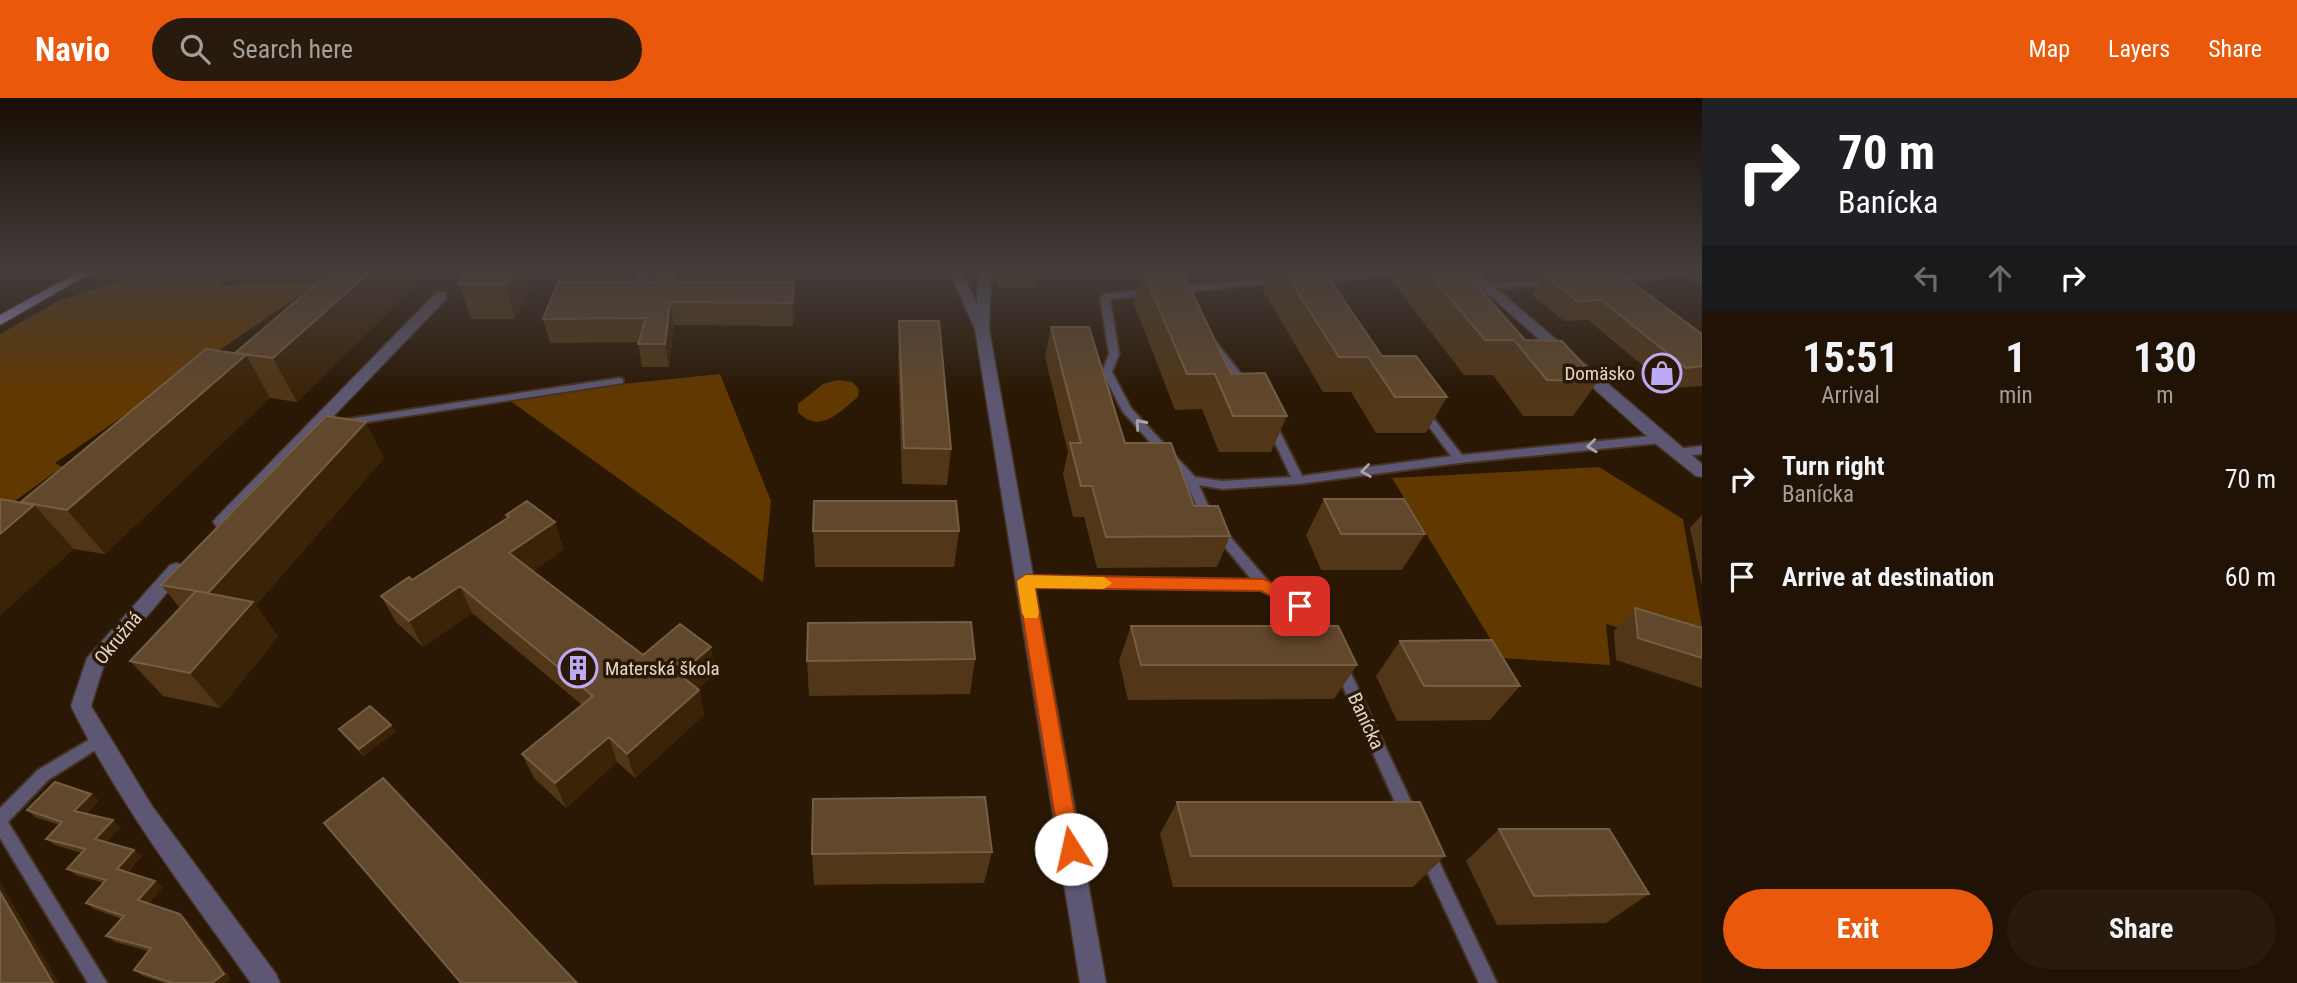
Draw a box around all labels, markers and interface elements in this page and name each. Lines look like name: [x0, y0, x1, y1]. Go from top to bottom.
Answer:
search box: [152, 18, 642, 81]
text: Navio: [35, 30, 110, 69]
icon: search: [176, 30, 214, 68]
text: Search here: [232, 34, 353, 64]
text: Map: [2029, 35, 2070, 63]
text: Layers: [2108, 35, 2170, 63]
text: Share: [2208, 35, 2262, 63]
text: 70 m: [1838, 124, 1935, 181]
icon: right: [1723, 126, 1814, 217]
text: Banícka: [1838, 183, 1938, 221]
icon: left: [1908, 259, 1946, 297]
icon: ahead: [1981, 259, 2019, 297]
icon: right: [2054, 259, 2092, 297]
text: 15:51: [1802, 333, 1899, 382]
text: 1: [2005, 333, 2026, 382]
text: 130: [2133, 333, 2197, 382]
shop icon: Domäsko: [1641, 352, 1683, 394]
place label: Domäsko: [1564, 362, 1635, 385]
text: Arrival: [1821, 382, 1880, 409]
text: min: [1999, 382, 2033, 409]
text: m: [2156, 382, 2173, 409]
one-way arrow: [1136, 419, 1148, 432]
one-way arrow: [1586, 438, 1597, 453]
text: Turn right: [1782, 451, 1884, 481]
icon: right: [1723, 460, 1761, 498]
one-way arrow: [1360, 464, 1372, 479]
text: 70 m: [2225, 464, 2276, 494]
text: Banícka: [1782, 481, 1854, 508]
icon: arrive: [1723, 558, 1761, 596]
text: Arrive at destination: [1782, 562, 1994, 592]
text: 60 m: [2225, 562, 2276, 592]
pin: [1270, 576, 1330, 636]
icon: arrive: [1281, 587, 1319, 625]
street label: Okružná: [89, 607, 147, 669]
building icon: Materská škola: [557, 647, 599, 689]
place label: Materská škola: [605, 657, 720, 680]
street label: Banícka: [1343, 689, 1389, 753]
position arrow: [1034, 812, 1108, 886]
button: Exit: [1723, 889, 1993, 969]
button: Share: [2007, 889, 2276, 969]

